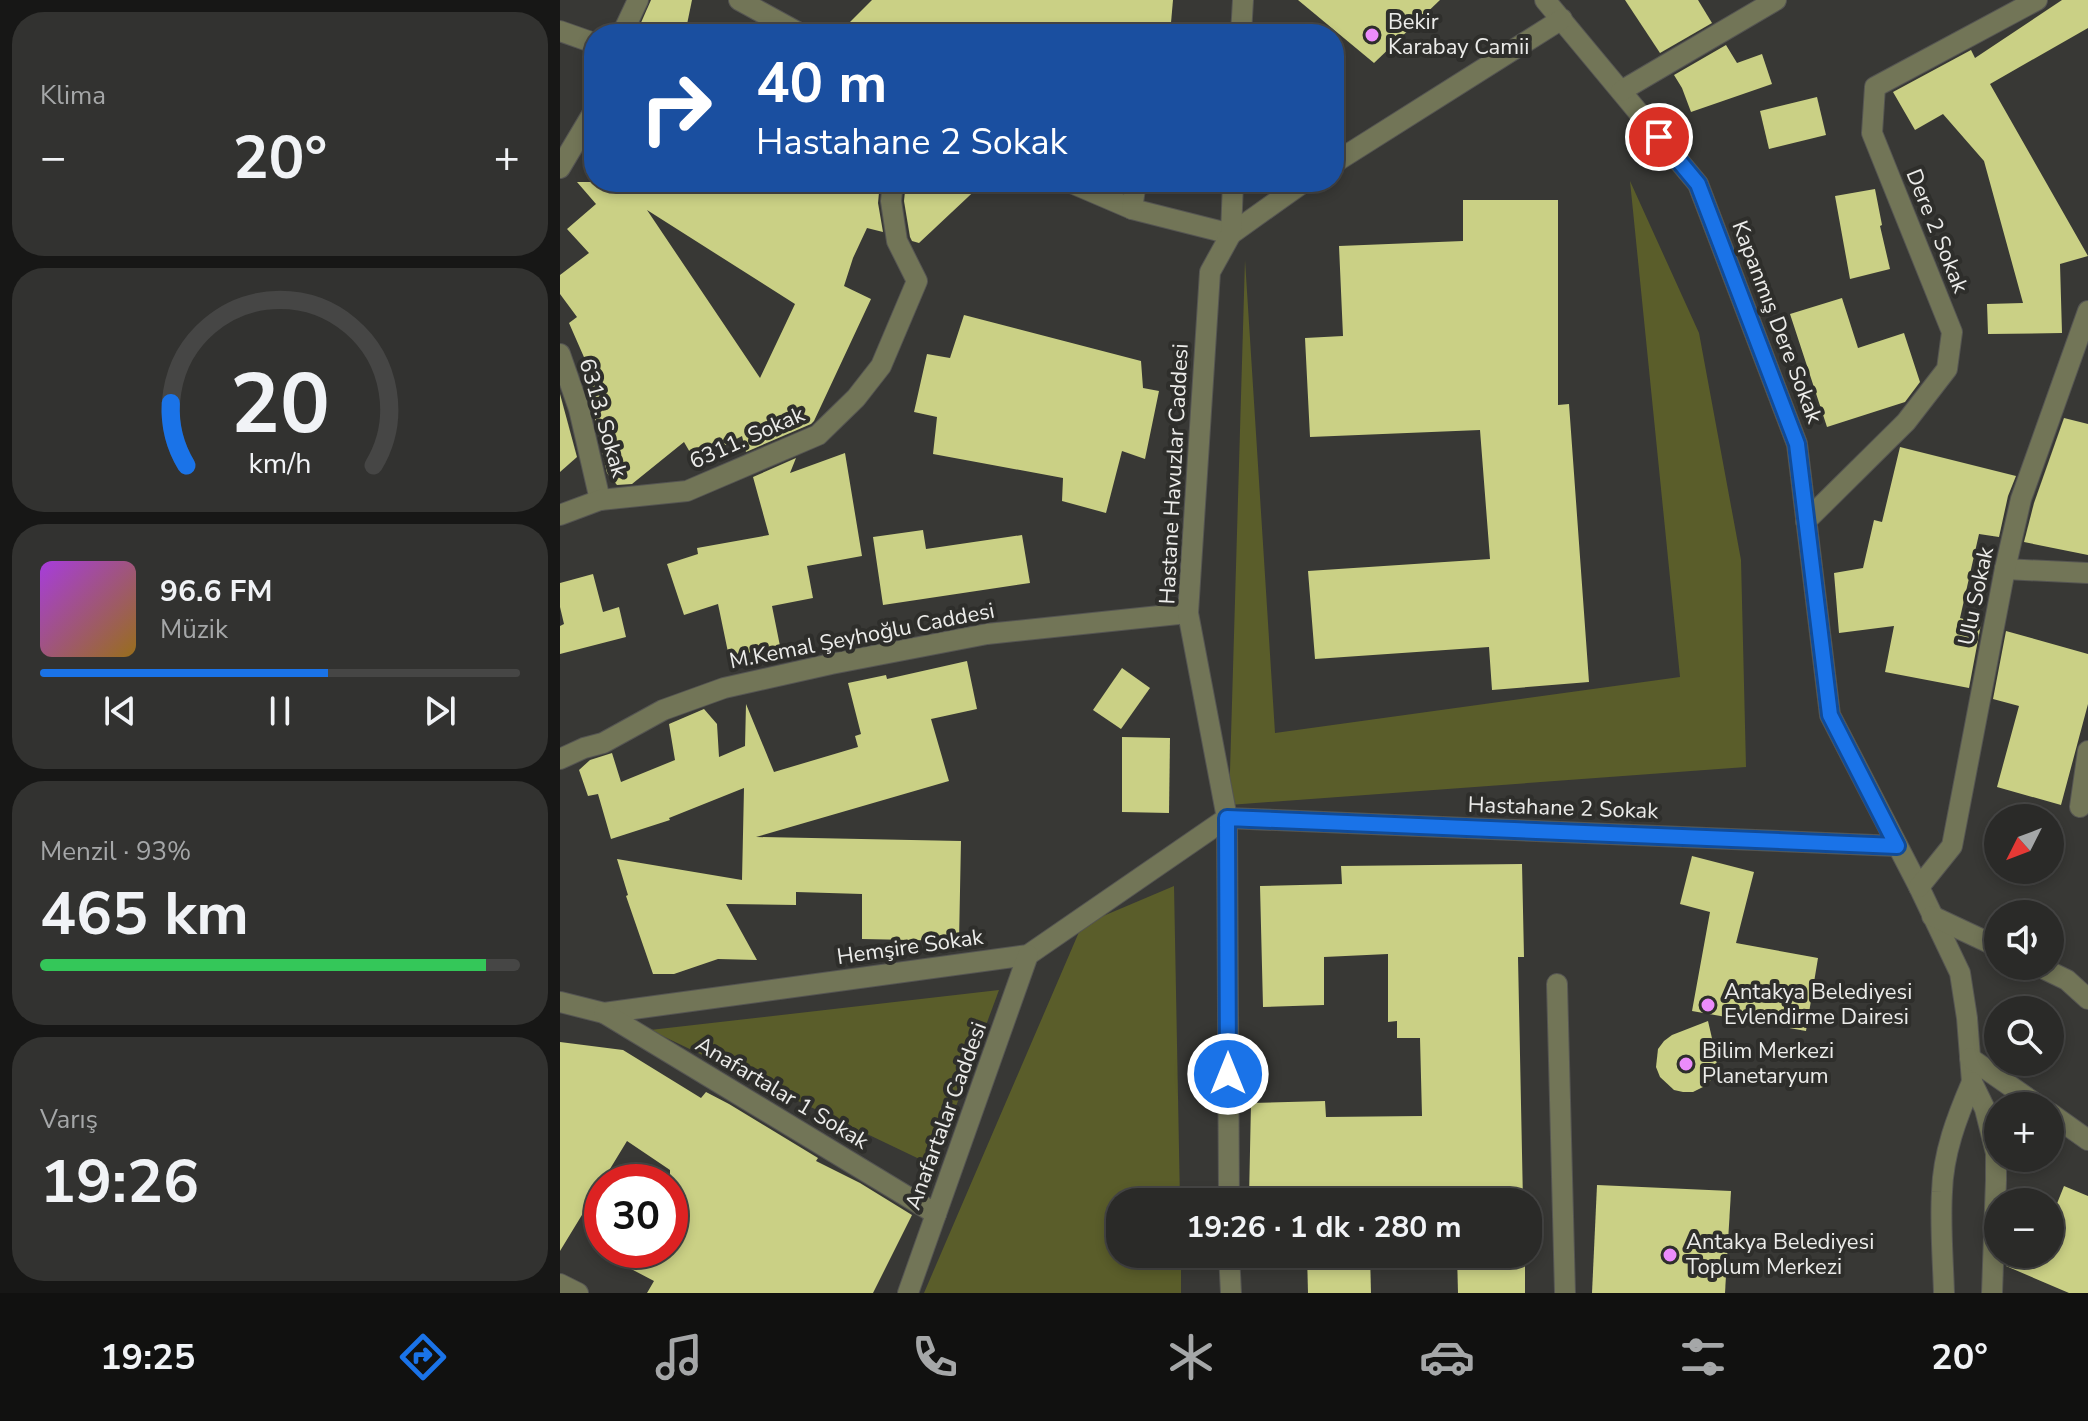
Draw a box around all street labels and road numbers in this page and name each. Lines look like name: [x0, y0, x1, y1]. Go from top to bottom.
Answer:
street label: Dere 2 Sokak: [1898, 165, 1976, 298]
street label: Kapanmış Dere Sokak: [1724, 216, 1830, 429]
street label: Hastane Havuzlar Caddesi: [1152, 343, 1196, 605]
street label: 6313. Sokak: [572, 355, 635, 482]
street label: 6311. Sokak: [685, 399, 810, 477]
street label: Ulu Sokak: [1951, 543, 2001, 648]
street label: M.Kemal Şeyhoğlu Caddesi: [727, 596, 997, 676]
street label: Hastahane 2 Sokak: [1467, 790, 1660, 826]
street label: Hemşire Sokak: [835, 922, 986, 972]
street label: Anafartalar Caddesi: [898, 1018, 994, 1214]
street label: Anafartalar 1 Sokak: [690, 1029, 875, 1157]

